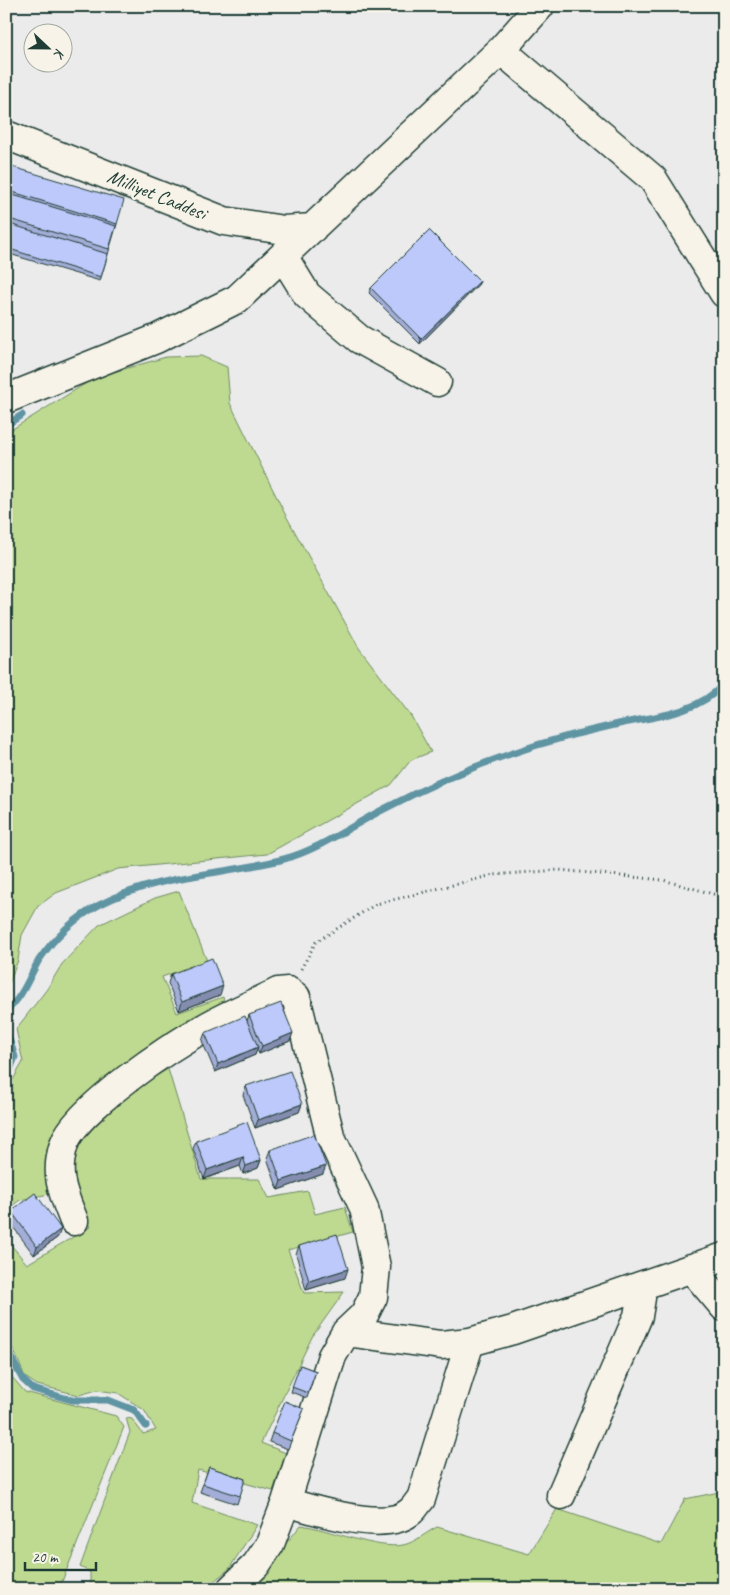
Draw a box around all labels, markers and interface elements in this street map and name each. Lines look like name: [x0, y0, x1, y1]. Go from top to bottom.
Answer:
north arrow: [22, 22, 72, 72]
text: K: [49, 46, 69, 62]
street label: Milliyet Caddesi: [104, 163, 212, 226]
scale bar: [25, 1540, 96, 1572]
text: 20 m: [32, 1548, 59, 1567]

